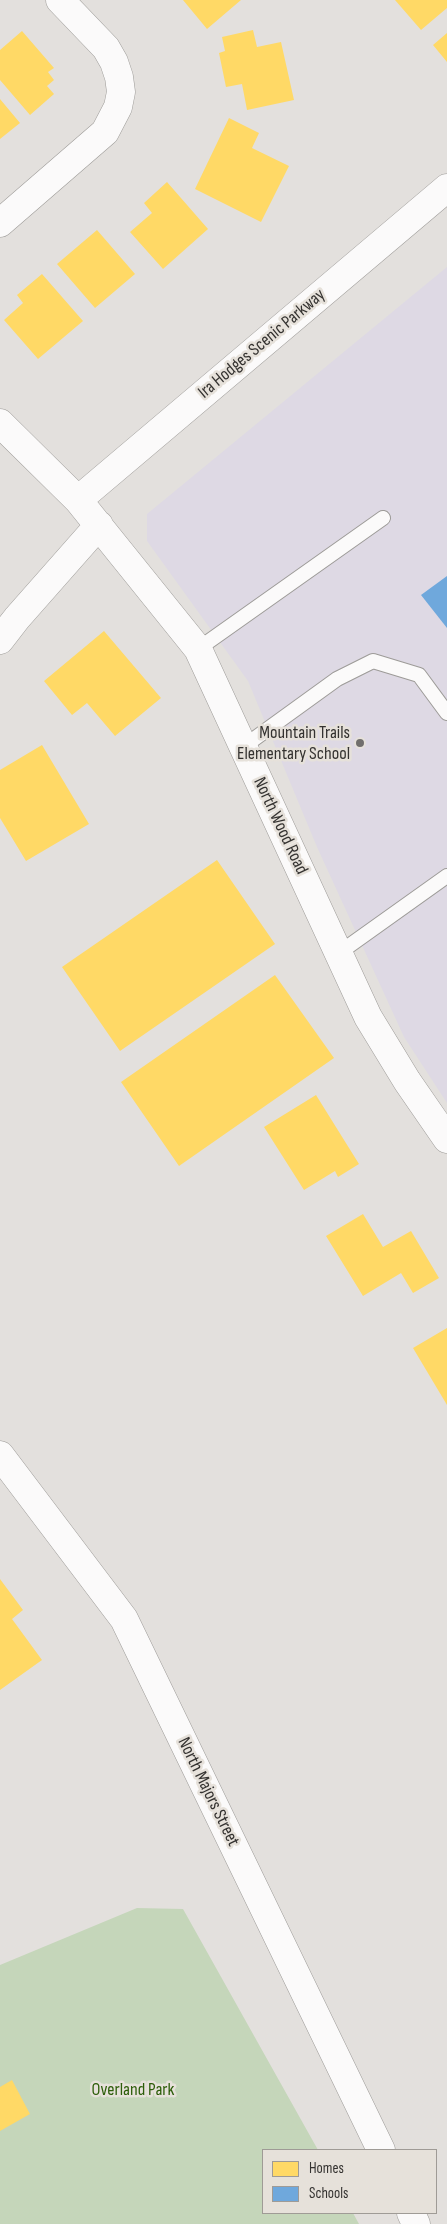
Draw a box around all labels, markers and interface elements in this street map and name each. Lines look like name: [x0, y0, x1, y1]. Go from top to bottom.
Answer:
street label: Ira Hodges Scenic Parkway: [194, 285, 330, 403]
place label: Mountain Trails Elementary School: [237, 722, 350, 764]
marker: Mountain Trails Elementary School: [354, 737, 366, 749]
street label: North Wood Road: [248, 774, 312, 878]
street label: North Majors Street: [172, 1734, 244, 1850]
park label: Overland Park: [92, 2079, 174, 2101]
legend: [262, 2149, 437, 2214]
text: Homes: [309, 2159, 344, 2178]
text: Schools: [309, 2184, 348, 2203]

